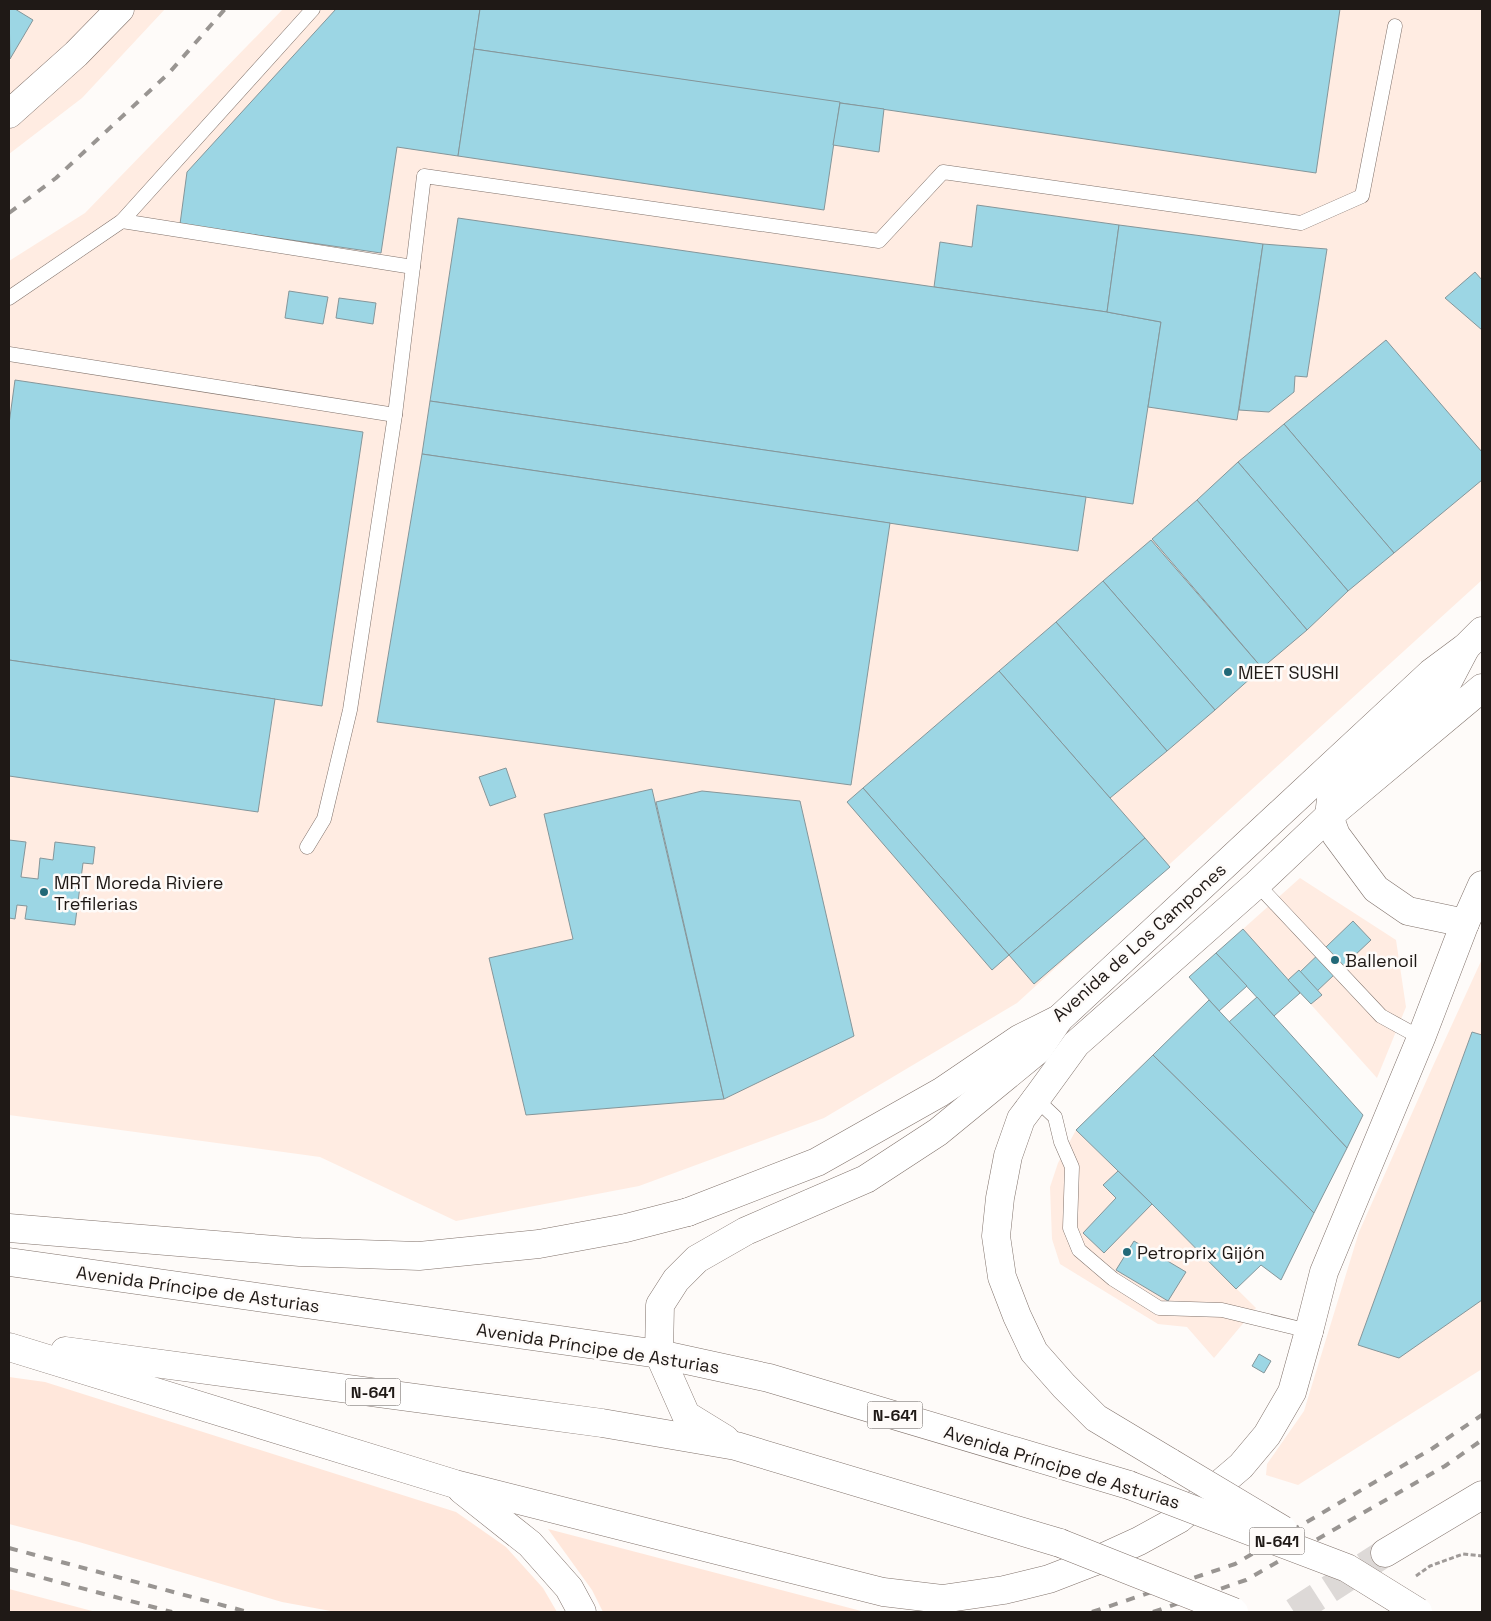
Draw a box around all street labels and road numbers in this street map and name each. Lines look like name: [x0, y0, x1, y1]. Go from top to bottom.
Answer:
street label: Avenida de Los Campones: [1047, 858, 1231, 1026]
street label: Avenida Príncipe de Asturias: [75, 1261, 321, 1317]
street label: Avenida Príncipe de Asturias: [475, 1317, 721, 1379]
road number: N-641: [346, 1378, 400, 1405]
road number: N-641: [868, 1402, 922, 1428]
street label: Avenida Príncipe de Asturias: [941, 1420, 1183, 1514]
road number: N-641: [1250, 1528, 1304, 1554]

